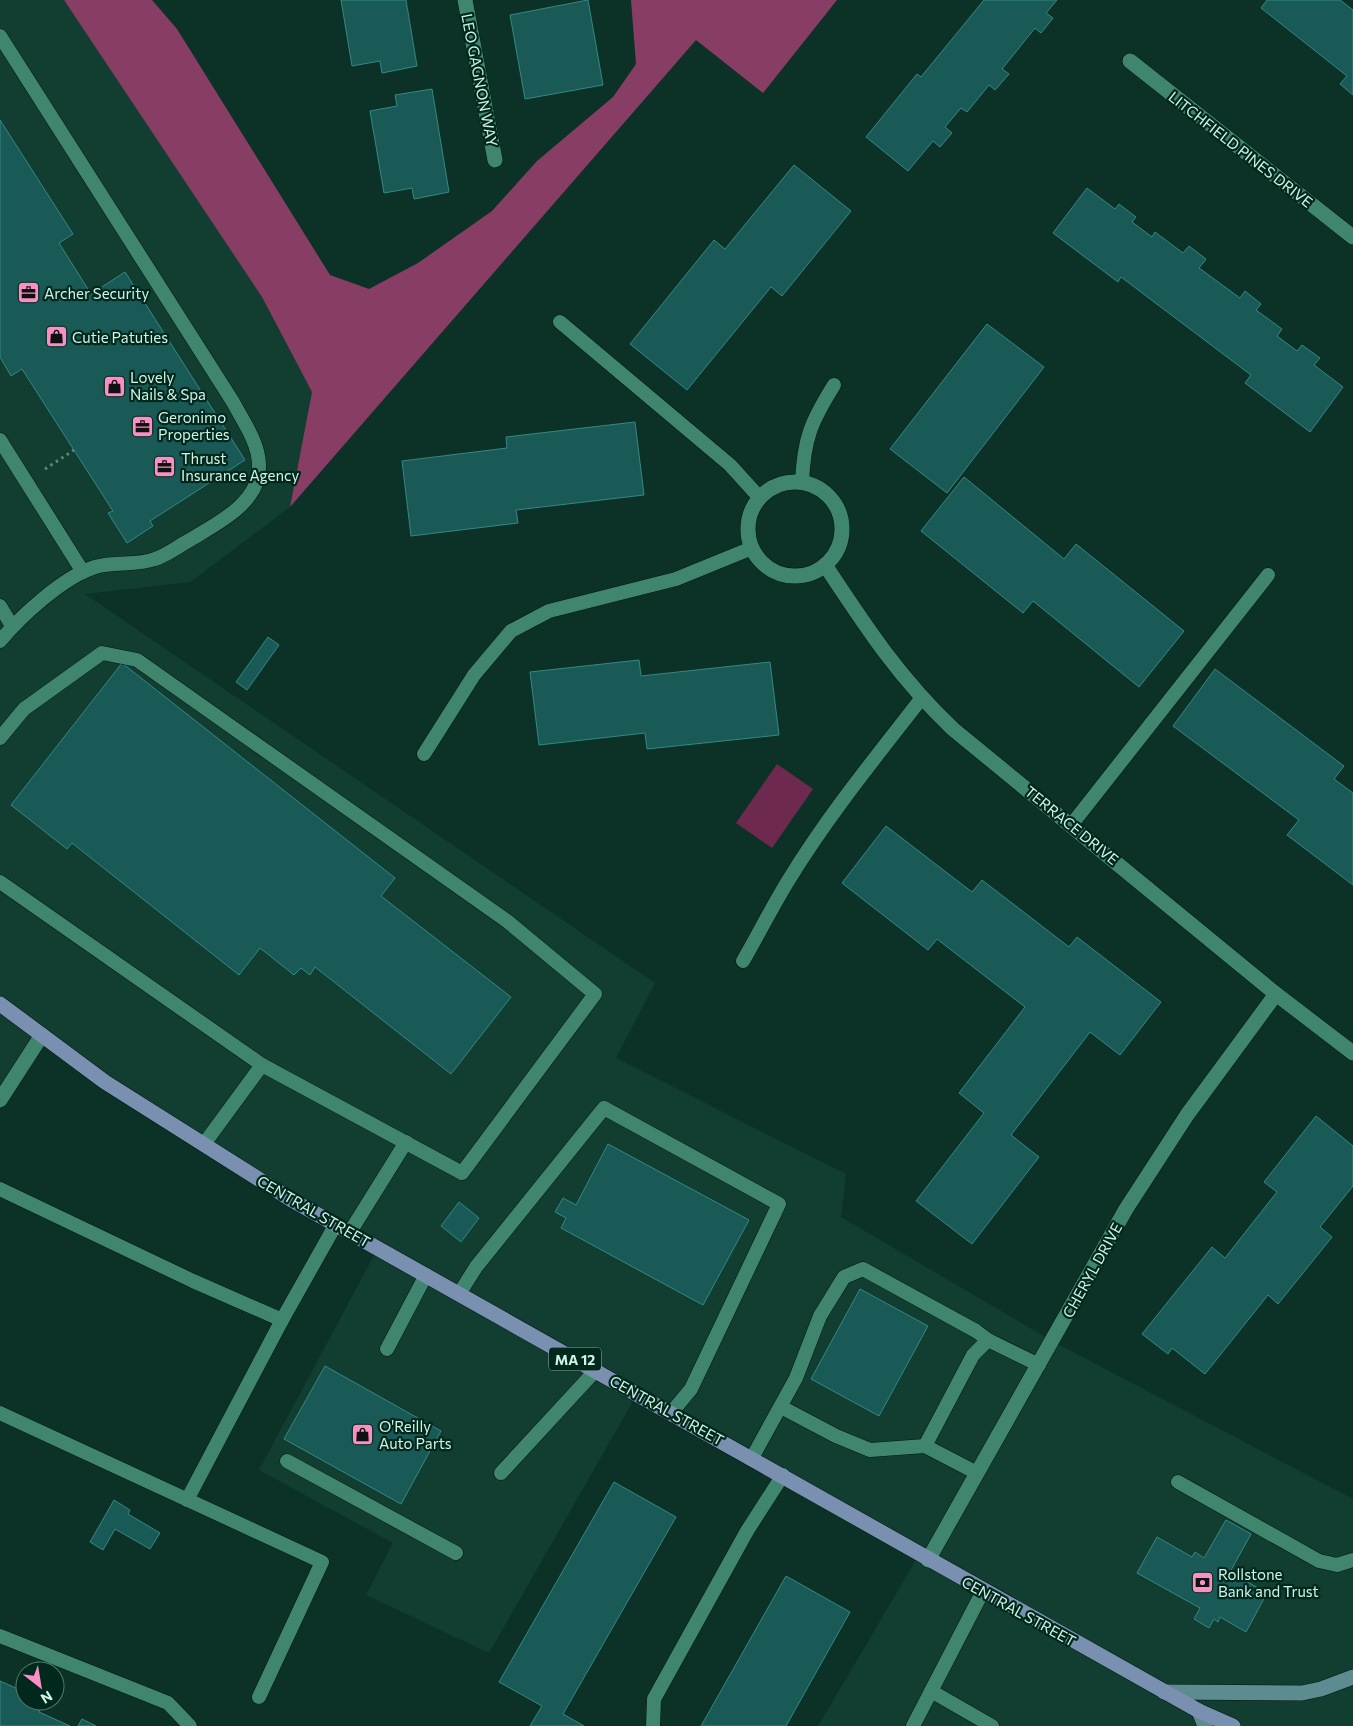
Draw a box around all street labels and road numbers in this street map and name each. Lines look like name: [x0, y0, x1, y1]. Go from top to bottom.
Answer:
street label: LEO GAGNON WAY: [458, 12, 502, 148]
street label: LITCHFIELD PINES DRIVE: [1165, 87, 1317, 211]
street label: TERRACE DRIVE: [1022, 782, 1122, 868]
street label: CENTRAL STREET: [254, 1171, 374, 1251]
street label: CHERYL DRIVE: [1058, 1219, 1126, 1321]
road number: MA 12: [549, 1348, 601, 1370]
street label: CENTRAL STREET: [607, 1371, 728, 1449]
street label: CENTRAL STREET: [959, 1572, 1080, 1650]

